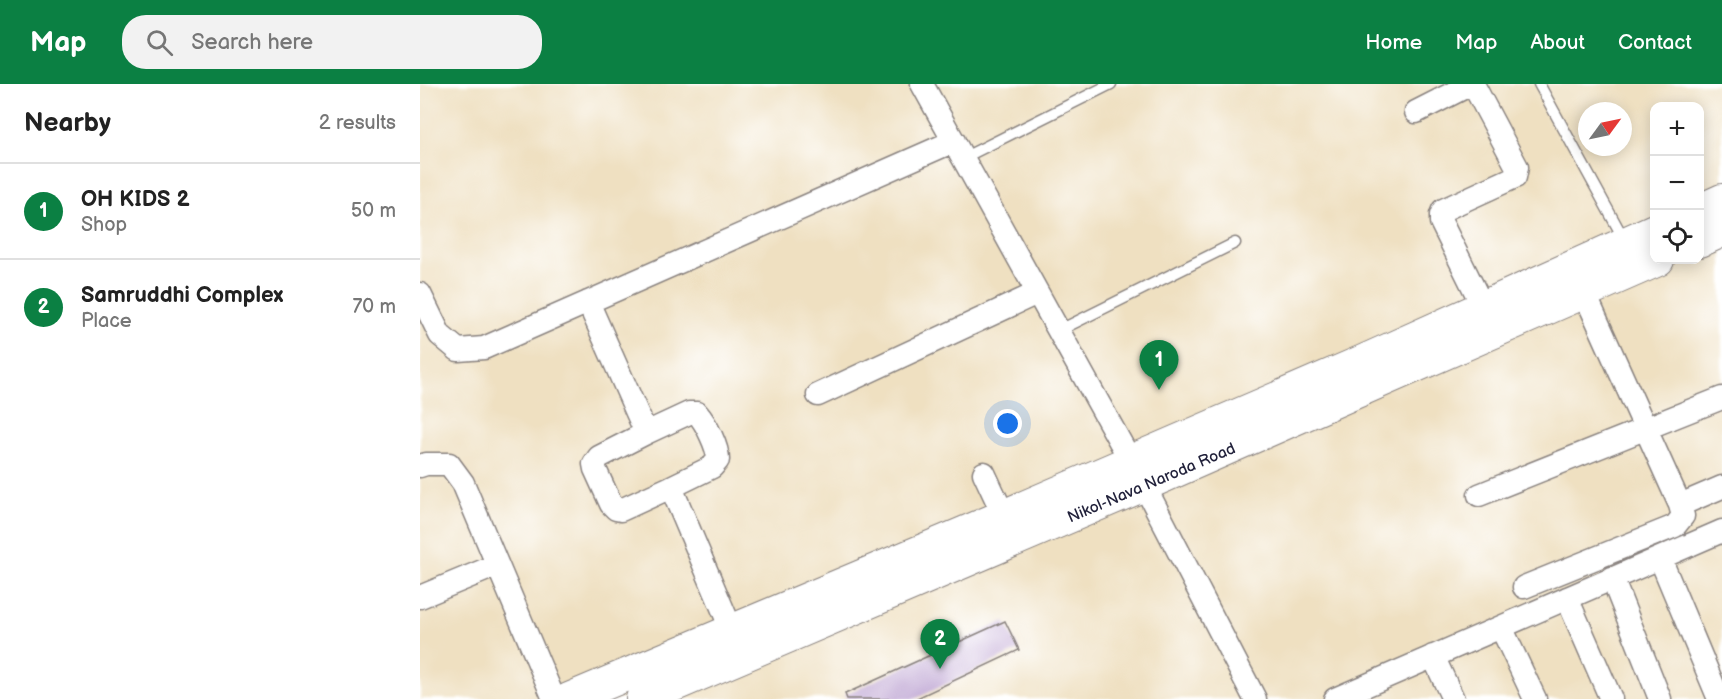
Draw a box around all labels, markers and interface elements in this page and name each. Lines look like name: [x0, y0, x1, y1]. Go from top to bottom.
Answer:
search box: [122, 15, 542, 69]
text: Map: [30, 26, 86, 59]
icon: search: [143, 26, 176, 59]
text: Search here: [191, 29, 313, 56]
text: Home: [1365, 30, 1422, 55]
text: Map: [1455, 30, 1497, 55]
text: About: [1530, 30, 1585, 55]
text: Contact: [1618, 30, 1692, 55]
north arrow: [1578, 102, 1632, 156]
map controls: [1650, 102, 1704, 264]
button: +: [1650, 102, 1704, 156]
text: Nearby: [24, 108, 111, 139]
text: 2 results: [319, 111, 396, 135]
button: −: [1650, 156, 1704, 210]
text: OH KIDS 2: [81, 186, 190, 213]
text: 1: [39, 199, 48, 223]
text: 50 m: [351, 199, 396, 223]
button: locate: [1650, 210, 1704, 264]
text: Shop: [81, 213, 127, 237]
text: Samruddhi Complex: [81, 282, 283, 309]
text: 2: [38, 295, 49, 319]
text: 70 m: [352, 295, 396, 319]
text: Place: [81, 309, 132, 333]
pin: 1: [1140, 340, 1178, 390]
your location: [993, 409, 1022, 438]
street label: Nikol-Nava Naroda Road: [1065, 439, 1238, 527]
pin: 2: [920, 620, 960, 669]

